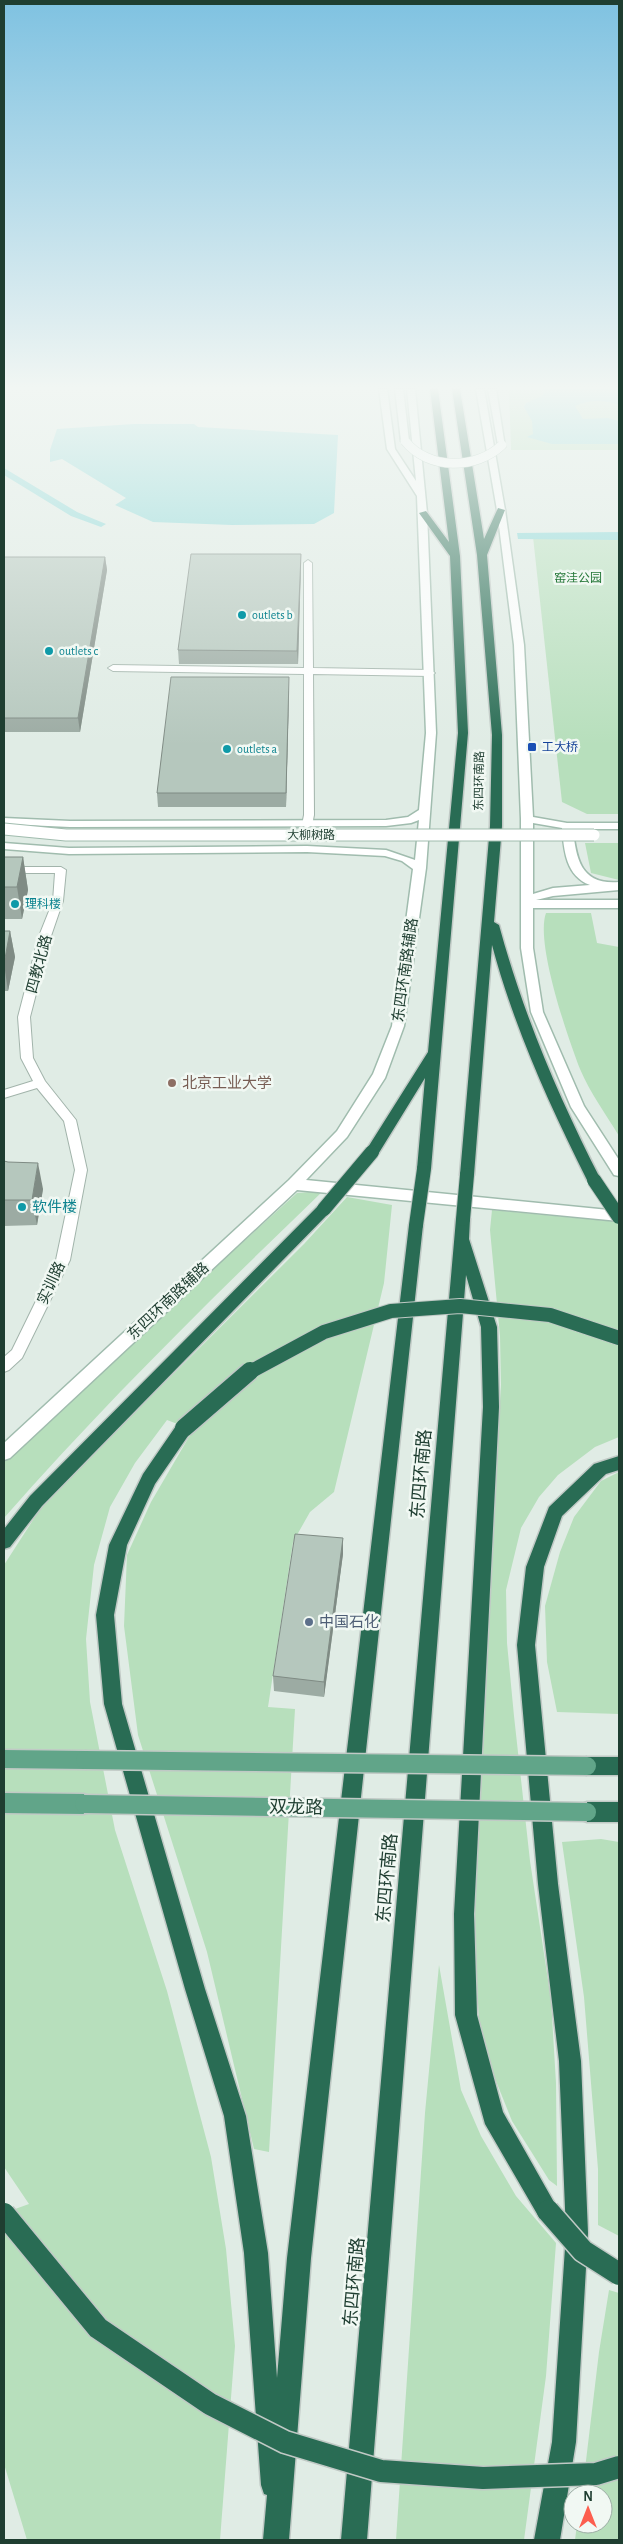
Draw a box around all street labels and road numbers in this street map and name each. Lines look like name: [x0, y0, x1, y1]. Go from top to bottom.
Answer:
street label: 东四环南路: [471, 751, 486, 811]
street label: 大柳树路: [287, 828, 335, 841]
street label: 东四环南路辅路: [390, 917, 420, 1023]
street label: 四教北路: [23, 933, 54, 995]
street label: 实训路: [34, 1259, 68, 1307]
street label: 东四环南路辅路: [124, 1259, 212, 1343]
street label: 东四环南路: [407, 1428, 435, 1520]
street label: 双龙路: [269, 1797, 323, 1817]
street label: 东四环南路: [373, 1832, 401, 1924]
street label: 东四环南路: [340, 2236, 368, 2328]

